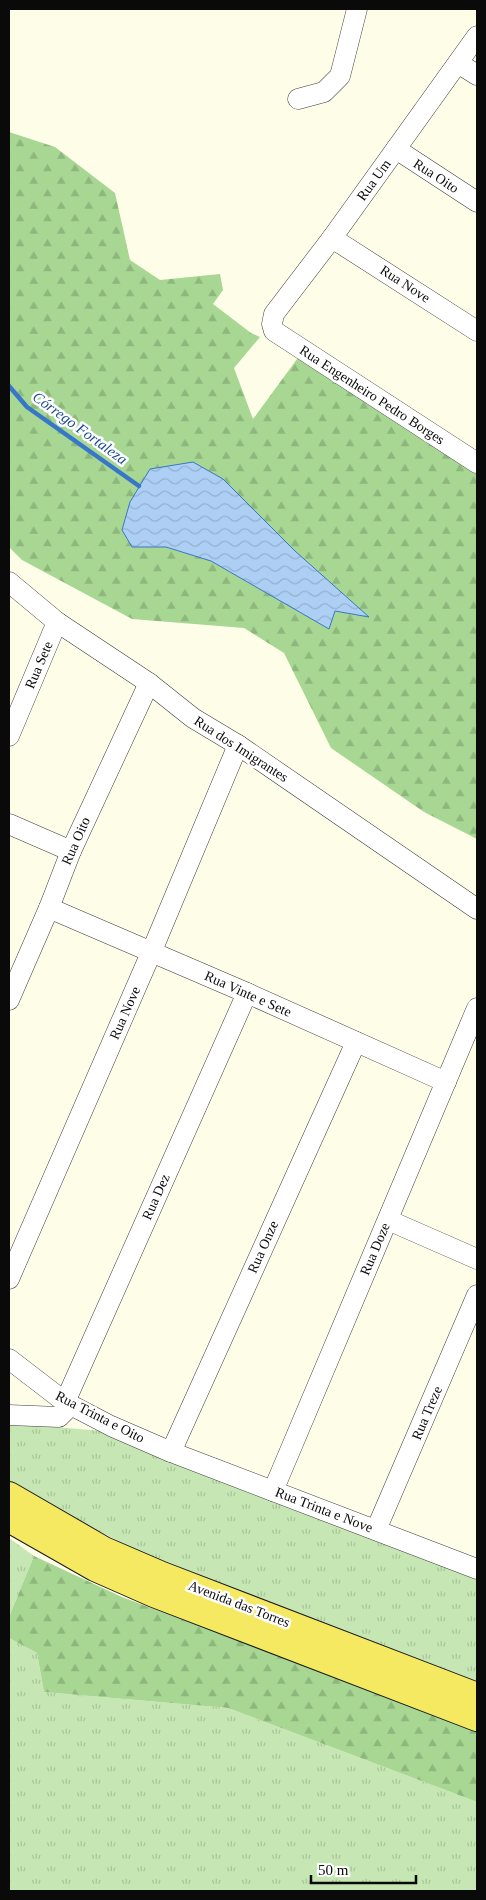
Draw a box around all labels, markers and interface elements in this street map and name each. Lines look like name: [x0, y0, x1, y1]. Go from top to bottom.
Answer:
street label: Rua Um: [354, 156, 394, 203]
street label: Rua Oito: [411, 156, 461, 196]
street label: Rua Nove: [377, 262, 433, 306]
street label: Rua Engenheiro Pedro Borges: [297, 343, 447, 447]
water label: Córrego Fortaleza: [30, 389, 130, 467]
street label: Rua Sete: [22, 639, 56, 691]
street label: Rua dos Imigrantes: [191, 713, 291, 785]
street label: Rua Oito: [59, 815, 93, 867]
street label: Rua Vinte e Sete: [202, 968, 294, 1020]
street label: Rua Nove: [107, 984, 143, 1042]
street label: Rua Dez: [139, 1172, 173, 1222]
street label: Rua Onze: [245, 1219, 281, 1275]
street label: Rua Doze: [357, 1220, 393, 1278]
street label: Rua Treze: [409, 1384, 445, 1442]
street label: Rua Trinta e Oito: [53, 1388, 147, 1446]
street label: Rua Trinta e Nove: [273, 1485, 375, 1535]
street label: Avenida das Torres: [186, 1578, 292, 1630]
scale bar: [311, 1852, 416, 1884]
text: 50 m: [318, 1862, 349, 1878]

